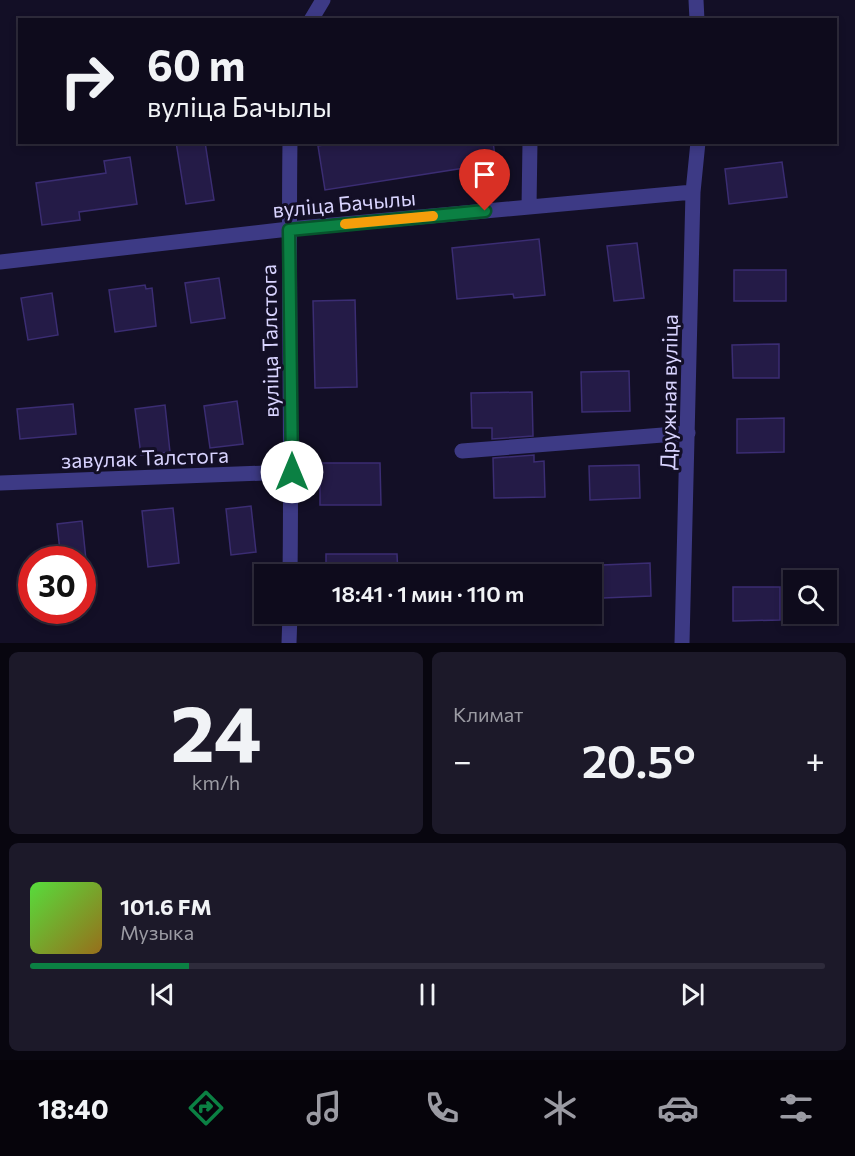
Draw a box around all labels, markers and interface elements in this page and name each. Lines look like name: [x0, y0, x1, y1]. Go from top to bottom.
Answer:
text: 60 m: [147, 38, 246, 90]
icon: right: [48, 42, 126, 120]
text: вуліца Бачылы: [147, 90, 332, 123]
pin: [459, 149, 510, 211]
icon: arrive: [468, 158, 501, 191]
street label: вуліца Бачылы: [271, 184, 417, 222]
street label: вуліца Талстога: [255, 264, 283, 418]
street label: Дружная вуліца: [654, 314, 682, 470]
position arrow: [260, 440, 324, 504]
street label: завулак Талстога: [61, 442, 229, 472]
speed limit sign: 30: [18, 546, 96, 624]
map controls: [783, 570, 837, 624]
button: search: [783, 570, 837, 624]
text: 18:41 · 1 мин · 110 m: [332, 580, 524, 607]
text: 24: [170, 683, 262, 778]
text: Климат: [453, 702, 523, 726]
text: 20.5°: [582, 732, 696, 787]
text: −: [453, 739, 472, 780]
text: +: [806, 739, 825, 780]
text: km/h: [192, 770, 240, 794]
text: 101.6 FM: [120, 893, 212, 920]
text: Музыка: [120, 920, 194, 944]
icon: previous: [146, 978, 179, 1011]
icon: pause: [411, 978, 444, 1011]
icon: next: [676, 978, 709, 1011]
icon: directions: [185, 1087, 227, 1129]
icon: music: [303, 1087, 345, 1129]
icon: phone: [421, 1087, 463, 1129]
icon: climate: [539, 1087, 581, 1129]
icon: car: [657, 1087, 699, 1129]
icon: filters: [775, 1087, 817, 1129]
text: 18:40: [38, 1092, 109, 1125]

